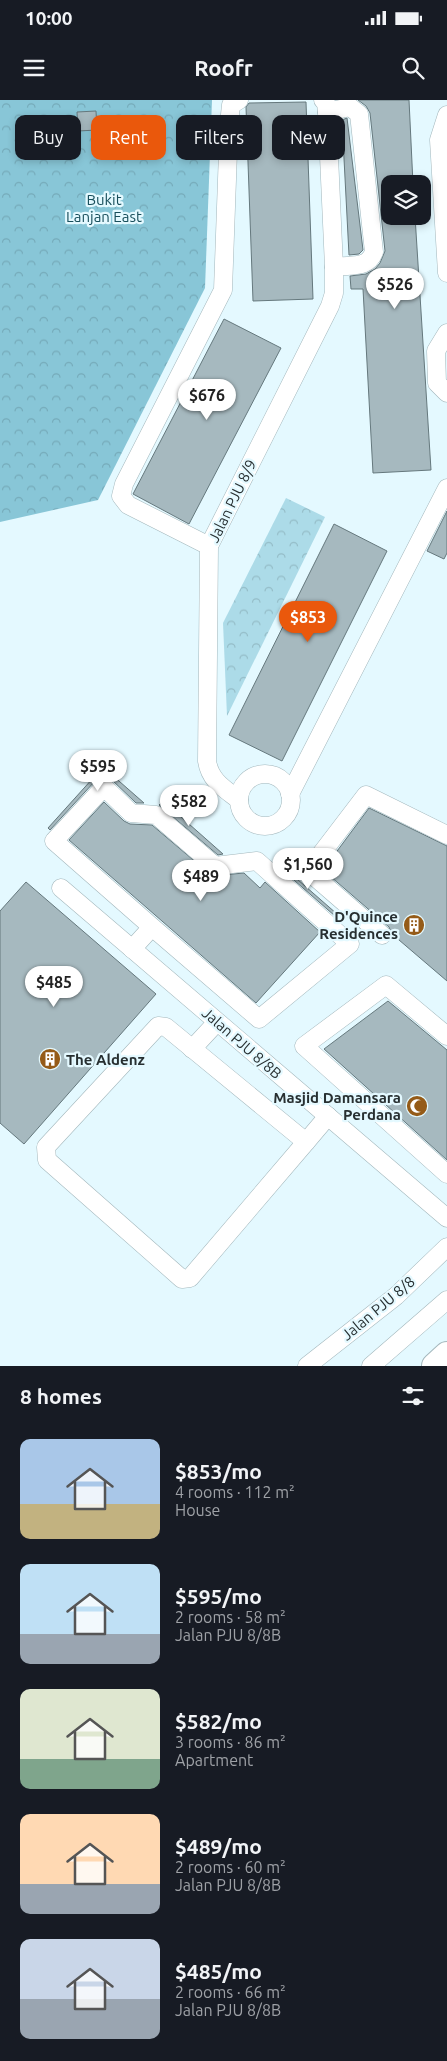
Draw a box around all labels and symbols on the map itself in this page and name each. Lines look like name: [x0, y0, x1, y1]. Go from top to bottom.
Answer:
park label: Bukit Lanjan East: [66, 191, 142, 225]
pin: $526: [365, 268, 425, 310]
pin: $676: [177, 378, 237, 421]
street label: Jalan PJU 8/9: [205, 457, 259, 545]
pin: $853: [278, 600, 338, 643]
pin: $595: [68, 750, 128, 792]
pin: $582: [159, 784, 219, 827]
pin: $1,560: [267, 848, 349, 890]
pin: $489: [171, 860, 231, 902]
place label: D'Quince Residences: [319, 908, 398, 942]
building icon: D'Quince Residences: [402, 913, 426, 937]
pin: $485: [24, 966, 84, 1008]
street label: Jalan PJU 8/8B: [199, 1004, 285, 1082]
building icon: The Aldenz: [38, 1047, 62, 1071]
place label: The Aldenz: [66, 1051, 145, 1068]
place label: Masjid Damansara Perdana: [273, 1089, 401, 1123]
mosque icon: Masjid Damansara Perdana: [405, 1094, 429, 1118]
street label: Jalan PJU 8/8: [338, 1273, 418, 1343]

